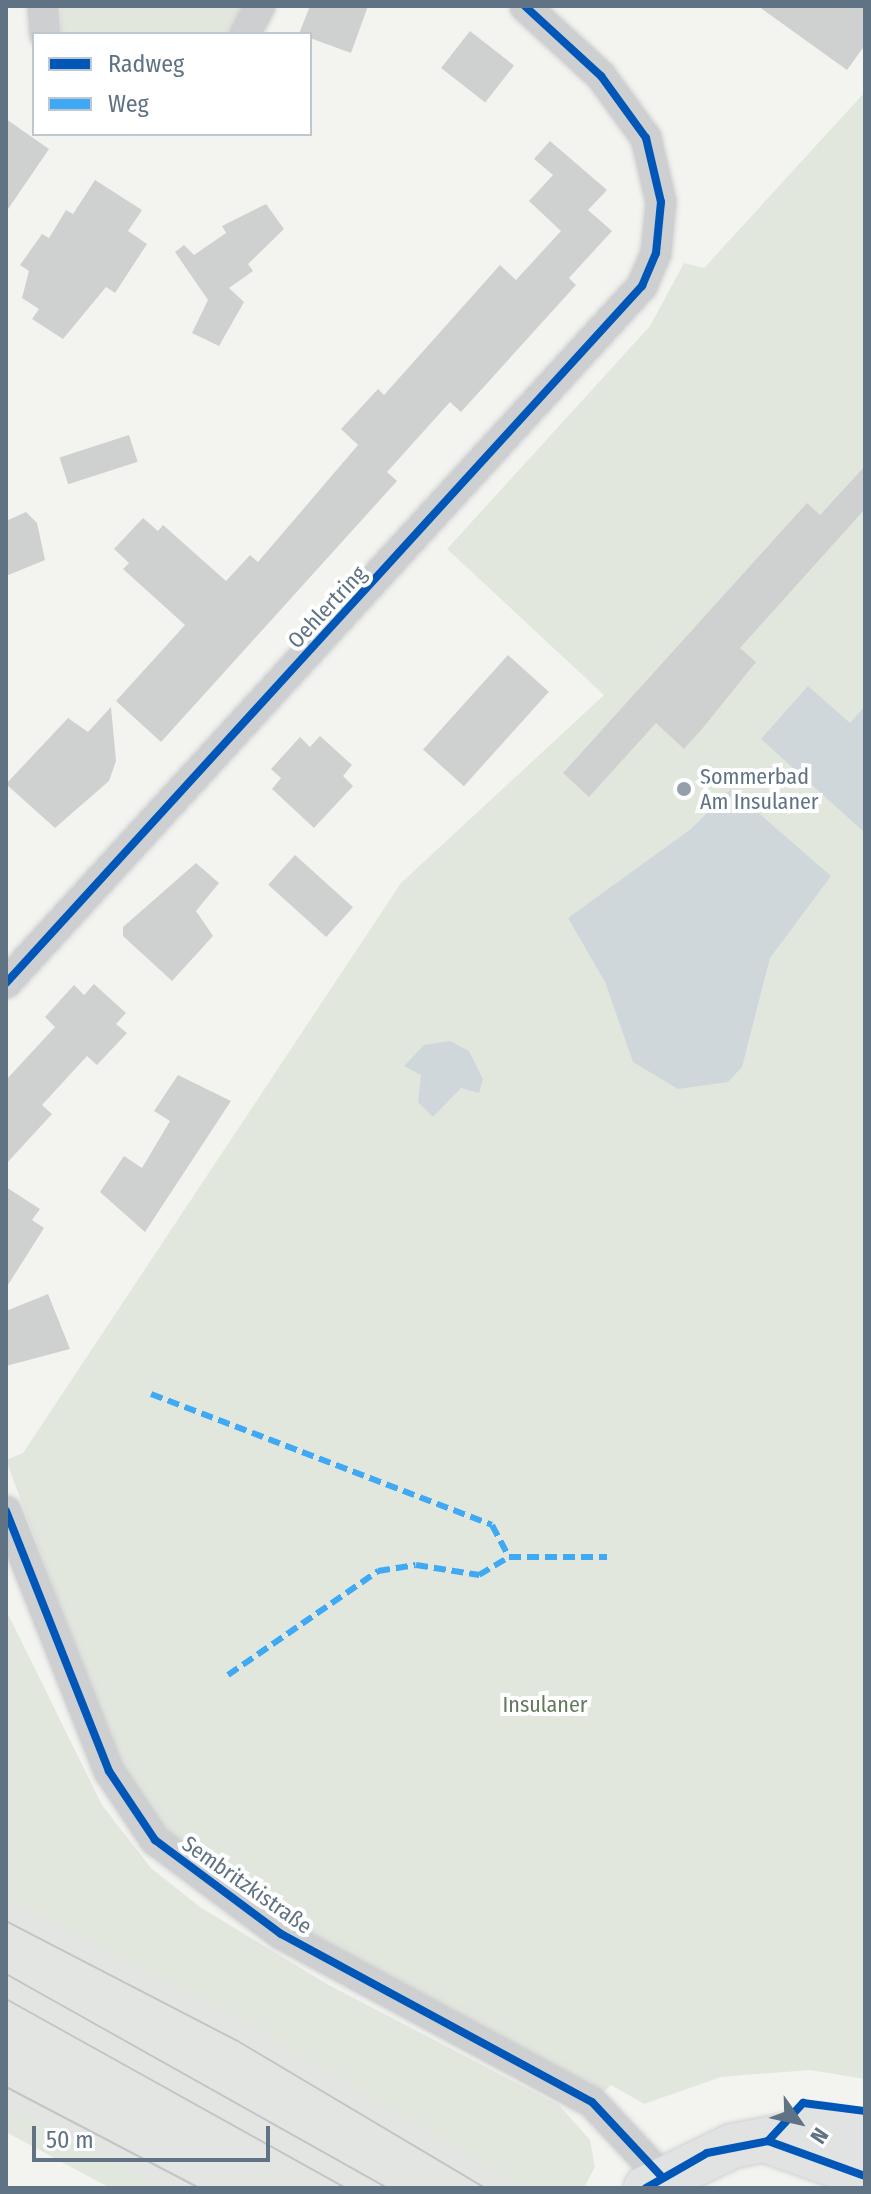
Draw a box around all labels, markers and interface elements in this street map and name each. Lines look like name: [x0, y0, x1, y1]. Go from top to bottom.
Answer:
legend: [32, 32, 312, 136]
text: Radweg: [108, 50, 184, 78]
text: Weg: [108, 90, 149, 118]
street label: Oehlertring: [282, 560, 372, 654]
place label: Sommerbad Am Insulaner: [700, 763, 819, 814]
marker: Sommerbad Am Insulaner: [675, 780, 693, 798]
park label: Insulaner: [503, 1692, 587, 1718]
street label: Sembritzkistraße: [177, 1831, 317, 1939]
north arrow: [759, 2082, 839, 2162]
scale bar: [36, 2110, 274, 2160]
text: N: [804, 2123, 834, 2149]
text: 50 m: [46, 2126, 94, 2154]

